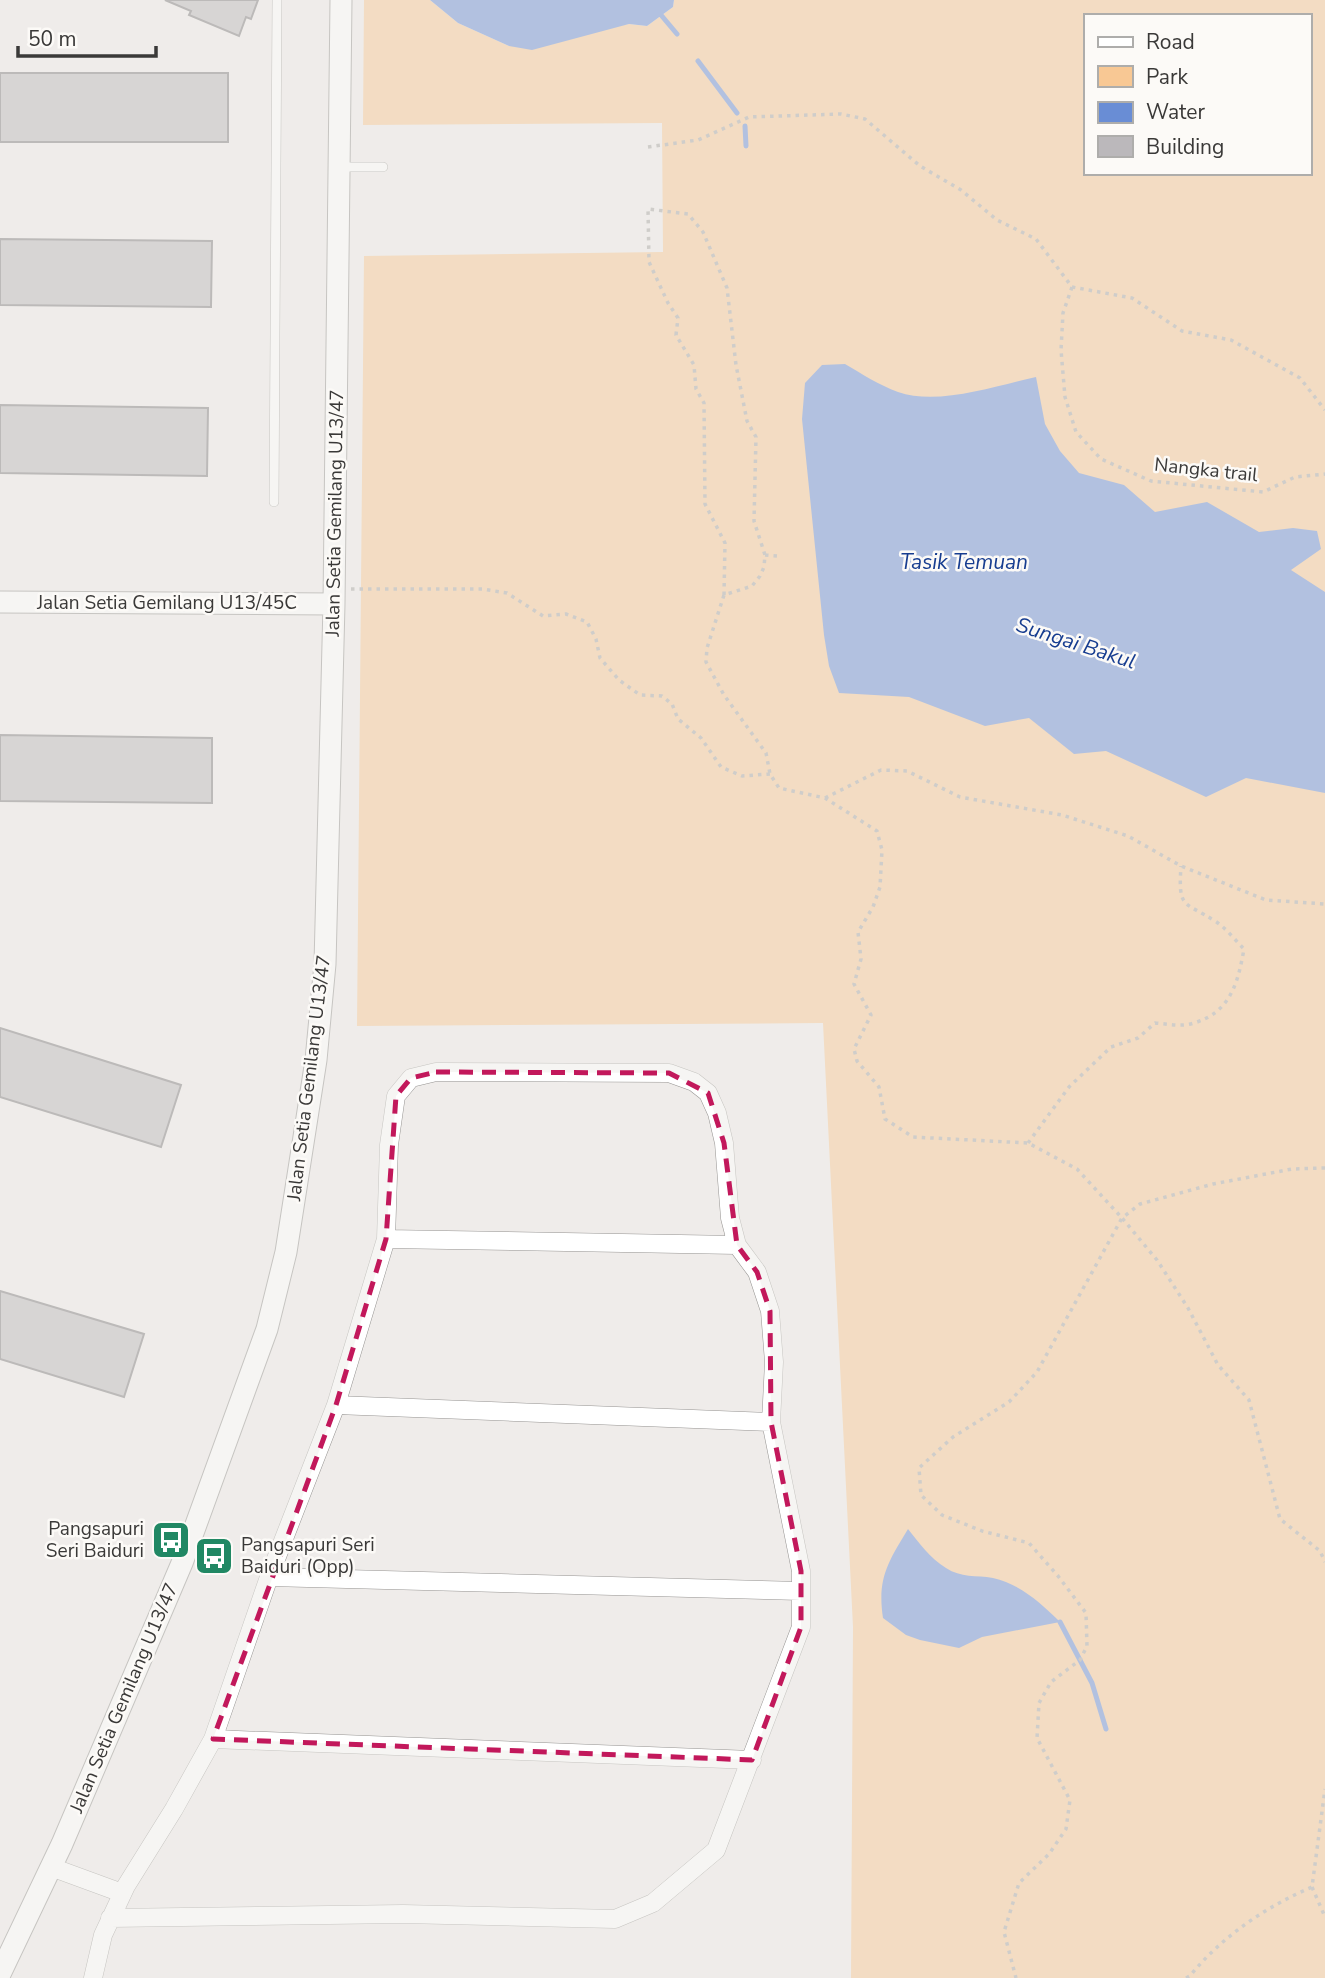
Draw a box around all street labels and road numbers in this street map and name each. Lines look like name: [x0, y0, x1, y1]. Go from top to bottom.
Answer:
street label: Jalan Setia Gemilang U13/47: [320, 389, 350, 638]
street label: Nangka trail: [1153, 452, 1259, 488]
street label: Jalan Setia Gemilang U13/45C: [36, 590, 297, 616]
street label: Jalan Setia Gemilang U13/47: [281, 954, 337, 1203]
street label: Jalan Setia Gemilang U13/47: [63, 1579, 184, 1818]

